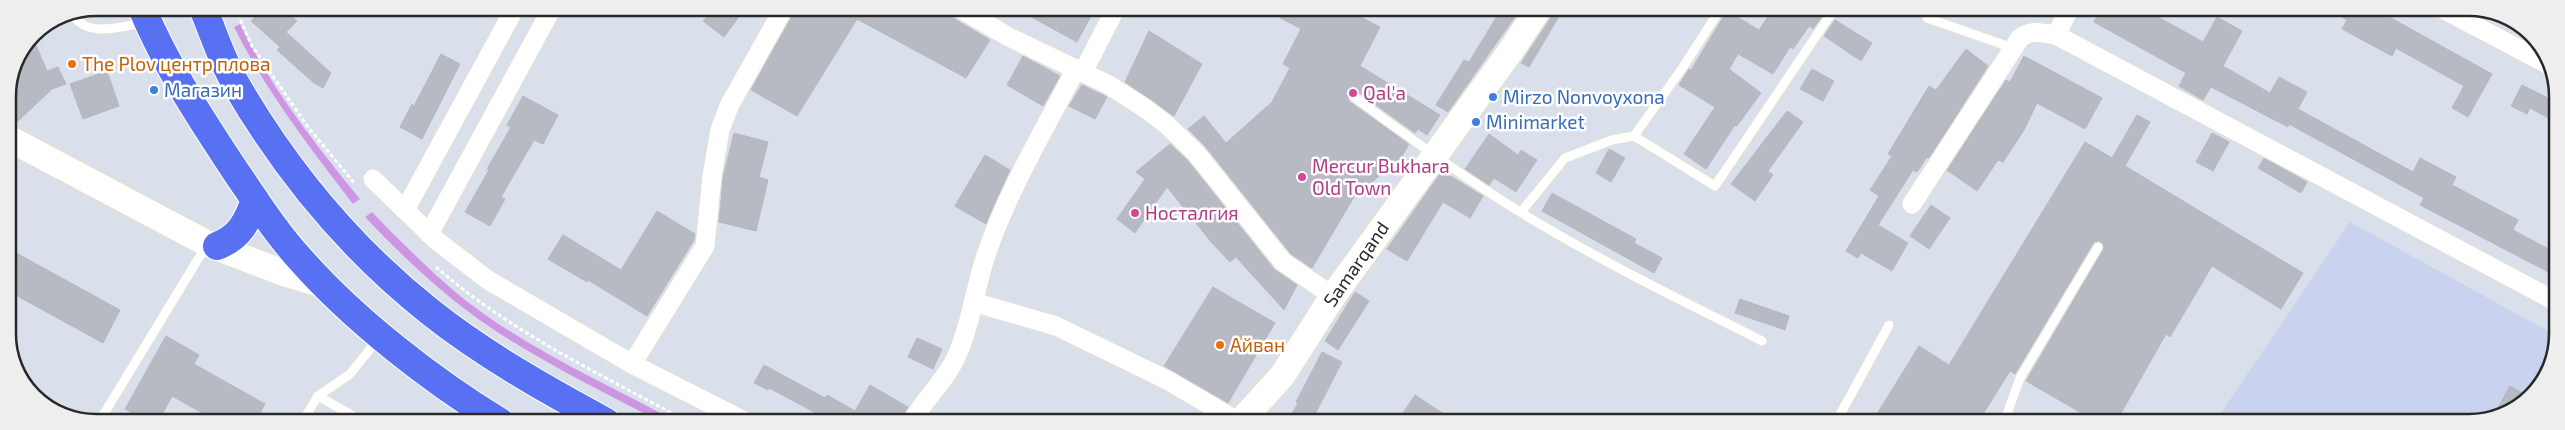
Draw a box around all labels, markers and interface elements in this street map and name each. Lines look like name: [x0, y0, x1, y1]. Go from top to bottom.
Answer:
place label: The Plov центр плова: [82, 52, 271, 75]
marker: The Plov центр плова: [66, 58, 78, 70]
place label: Магазин: [164, 78, 242, 101]
place label: Qal'a: [1363, 81, 1406, 104]
marker: Магазин: [148, 84, 160, 96]
place label: Mirzo Nonvoyxona: [1503, 85, 1665, 108]
marker: Qal'a: [1347, 87, 1359, 99]
marker: Mirzo Nonvoyxona: [1487, 91, 1499, 103]
place label: Minimarket: [1486, 110, 1585, 133]
marker: Minimarket: [1470, 116, 1482, 128]
place label: Mercur Bukhara Old Town: [1312, 154, 1450, 199]
marker: Mercur Bukhara Old Town: [1296, 171, 1308, 183]
place label: Носталгия: [1145, 201, 1239, 224]
marker: Носталгия: [1129, 207, 1141, 219]
street label: Samarqand: [1318, 217, 1393, 311]
place label: Айван: [1230, 333, 1285, 356]
marker: Айван: [1214, 339, 1226, 351]

